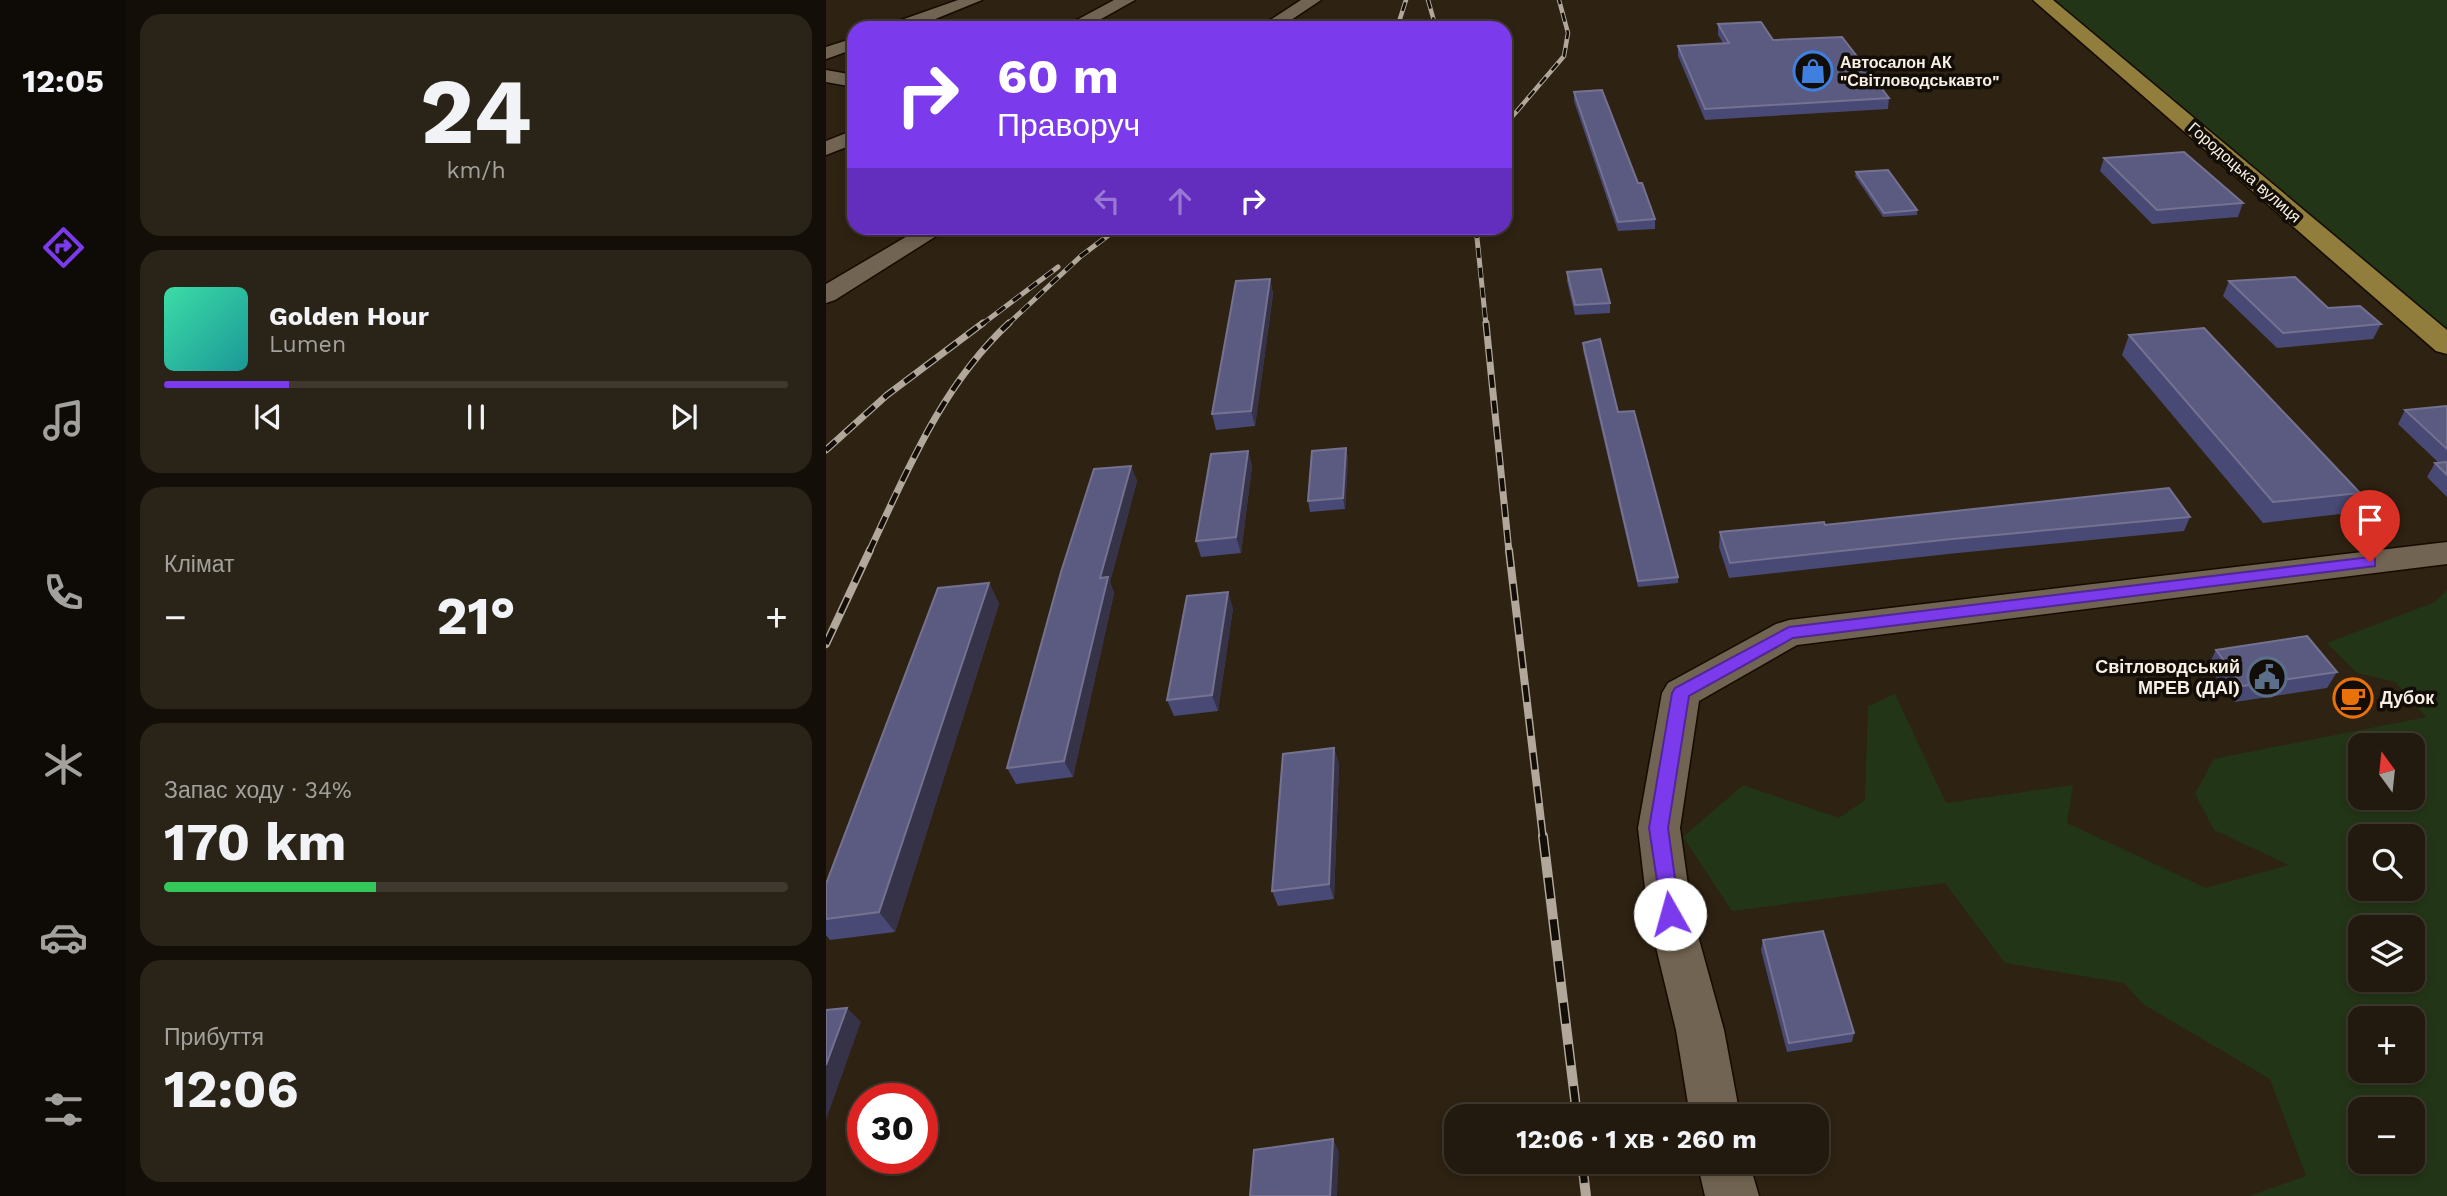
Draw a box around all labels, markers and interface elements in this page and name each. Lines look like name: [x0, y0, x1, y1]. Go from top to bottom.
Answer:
text: 60 m: [997, 47, 1119, 105]
icon: right: [882, 49, 973, 140]
shop icon: Автосалон АК "Світловодськавто": [1792, 50, 1834, 92]
place label: Автосалон АК "Світловодськавто": [1840, 53, 1999, 90]
text: 24: [420, 58, 532, 165]
text: 12:05: [22, 62, 104, 100]
text: Праворуч: [997, 106, 1140, 144]
street label: Городоцька вулиця: [2184, 118, 2305, 227]
text: km/h: [446, 157, 506, 184]
icon: left: [1088, 182, 1126, 220]
icon: ahead: [1161, 182, 1199, 220]
icon: right: [1234, 182, 1272, 220]
icon: directions: [39, 223, 88, 272]
text: Golden Hour: [269, 301, 429, 331]
text: Lumen: [269, 331, 346, 358]
icon: music: [39, 396, 88, 445]
icon: previous: [249, 398, 287, 436]
icon: pause: [457, 398, 495, 436]
icon: next: [665, 398, 703, 436]
pin: [2340, 490, 2400, 562]
icon: arrive: [2351, 501, 2389, 539]
text: Клімат: [164, 551, 235, 578]
icon: phone: [39, 568, 88, 617]
text: 21°: [436, 586, 516, 647]
text: −: [164, 595, 187, 639]
text: +: [765, 595, 788, 639]
place label: Світловодський МРЕВ (ДАІ): [2095, 656, 2240, 698]
public building icon: Світловодський МРЕВ (ДАІ): [2246, 656, 2288, 698]
cafe icon: Дубок: [2332, 677, 2374, 719]
place label: Дубок: [2380, 687, 2435, 708]
north arrow: [2348, 733, 2426, 810]
map controls: [2348, 733, 2425, 1174]
icon: climate: [39, 740, 88, 789]
text: Запас ходу · 34%: [164, 777, 352, 804]
text: 170 km: [164, 812, 346, 873]
button: search: [2348, 824, 2425, 901]
position arrow: [1633, 877, 1707, 951]
icon: car: [39, 913, 88, 962]
button: layers: [2348, 915, 2425, 992]
button: +: [2348, 1006, 2425, 1083]
text: Прибуття: [164, 1024, 264, 1051]
text: 12:06: [164, 1059, 299, 1120]
speed limit sign: 30: [847, 1083, 938, 1174]
icon: filters: [39, 1085, 88, 1134]
button: −: [2348, 1097, 2425, 1174]
text: 12:06 · 1 хв · 260 m: [1516, 1124, 1757, 1154]

